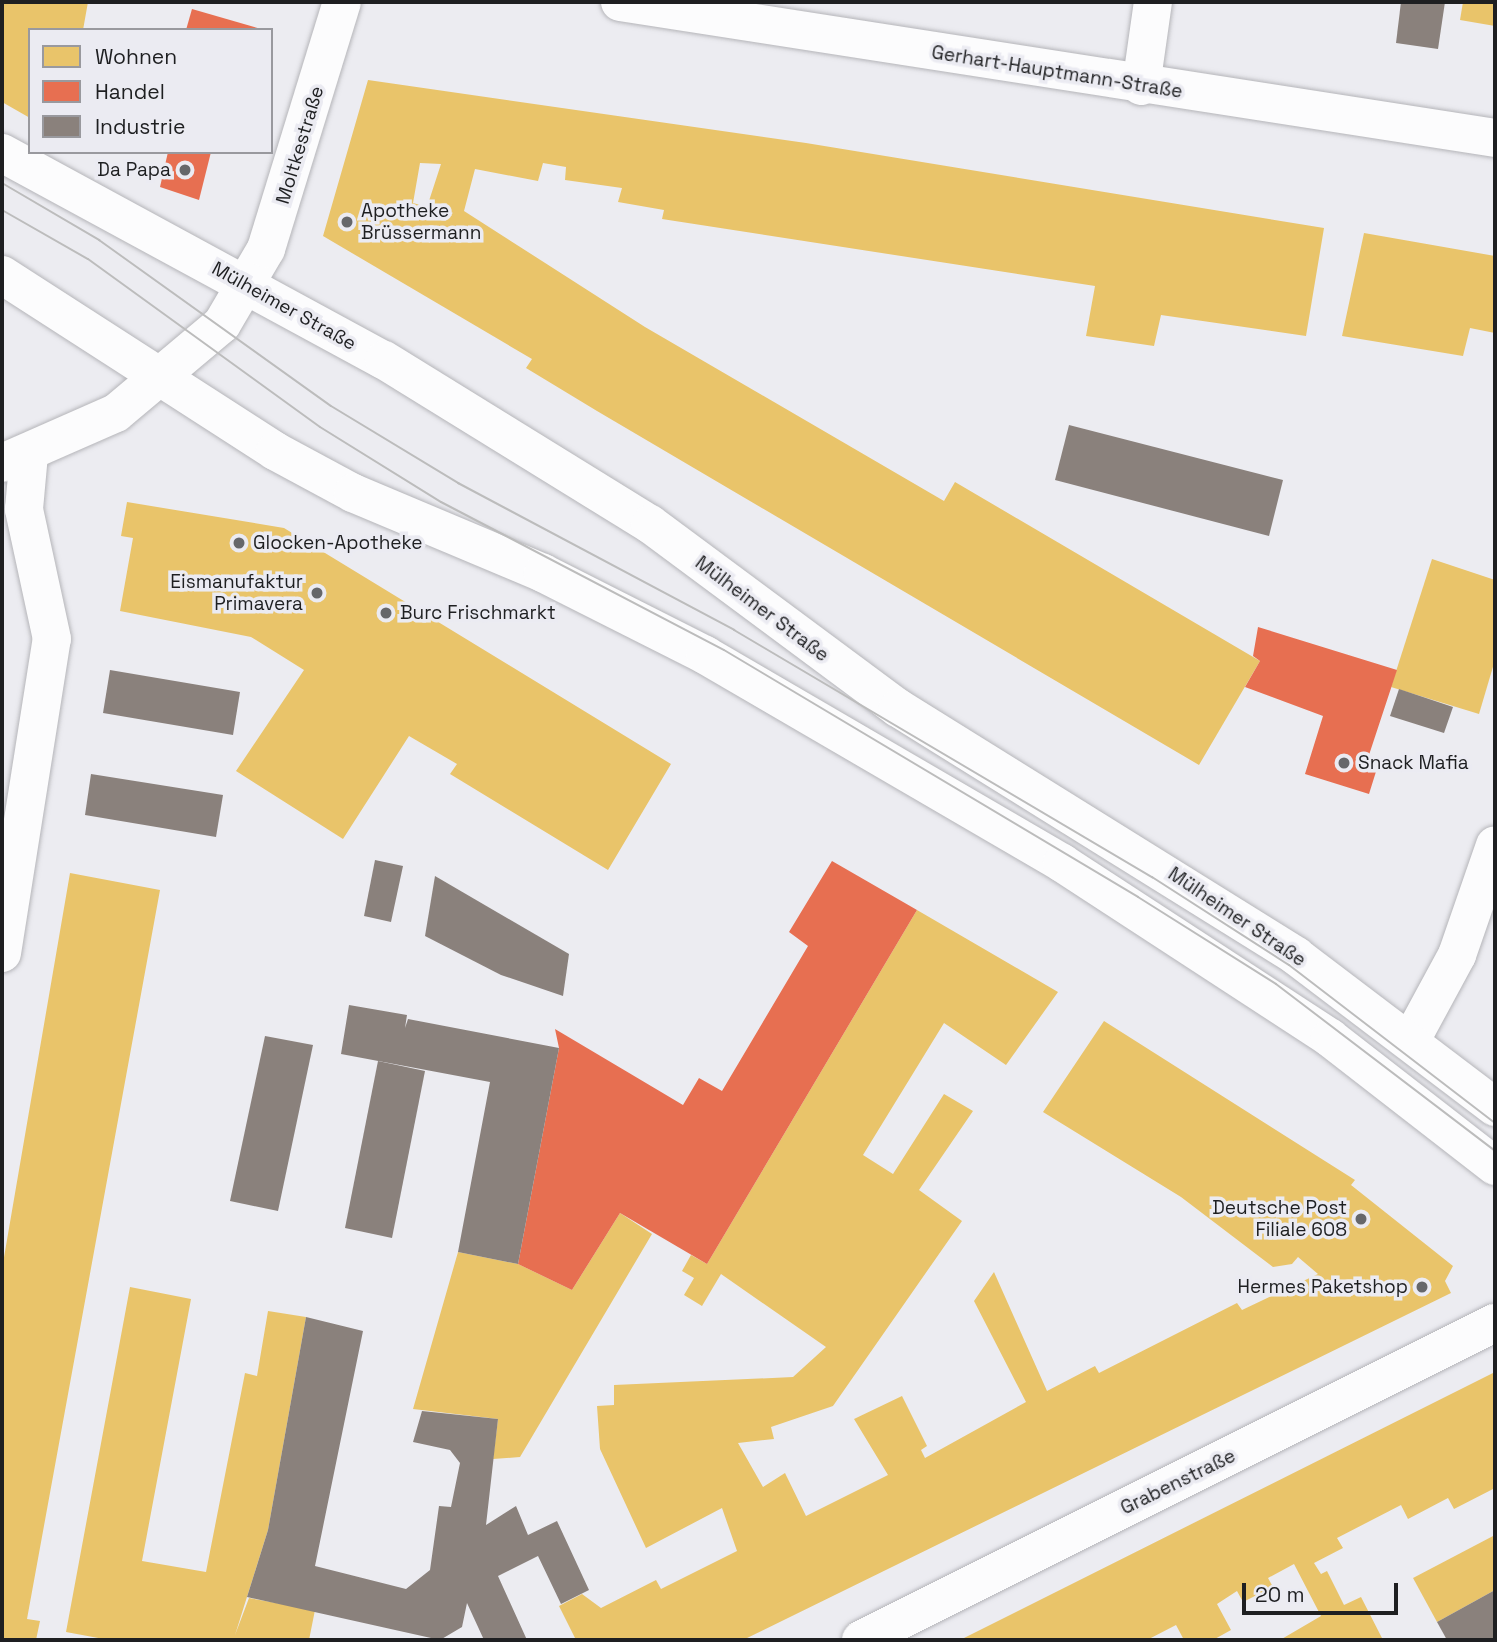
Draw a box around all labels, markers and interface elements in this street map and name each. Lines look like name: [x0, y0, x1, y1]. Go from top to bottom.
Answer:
legend: [28, 28, 273, 154]
street label: Gerhart-Hauptmann-Straße: [930, 41, 1184, 103]
text: Wohnen: [95, 43, 177, 70]
text: Handel: [95, 78, 165, 105]
street label: Moltkestraße: [271, 83, 329, 207]
text: Industrie: [95, 113, 185, 140]
place label: Da Papa: [97, 159, 171, 181]
marker: Da Papa: [177, 162, 193, 178]
place label: Apotheke Brüssermann: [361, 200, 481, 244]
marker: Apotheke Brüssermann: [339, 214, 355, 230]
street label: Mülheimer Straße: [208, 257, 360, 355]
place label: Glocken-Apotheke: [253, 532, 422, 554]
marker: Glocken-Apotheke: [231, 535, 247, 551]
street label: Mülheimer Straße: [691, 551, 833, 667]
place label: Eismanufaktur Primavera: [170, 571, 303, 615]
marker: Eismanufaktur Primavera: [309, 585, 325, 601]
place label: Burc Frischmarkt: [400, 602, 556, 624]
marker: Burc Frischmarkt: [378, 605, 394, 621]
place label: Snack Mafia: [1358, 752, 1469, 774]
marker: Snack Mafia: [1336, 755, 1352, 771]
street label: Mülheimer Straße: [1164, 862, 1310, 972]
place label: Deutsche Post Filiale 608: [1212, 1197, 1347, 1241]
marker: Deutsche Post Filiale 608: [1353, 1211, 1369, 1227]
place label: Hermes Paketshop: [1238, 1276, 1408, 1298]
marker: Hermes Paketshop: [1414, 1279, 1430, 1295]
street label: Grabenstraße: [1117, 1444, 1239, 1520]
scale bar: [1245, 1568, 1401, 1612]
text: 20 m: [1255, 1581, 1305, 1608]

